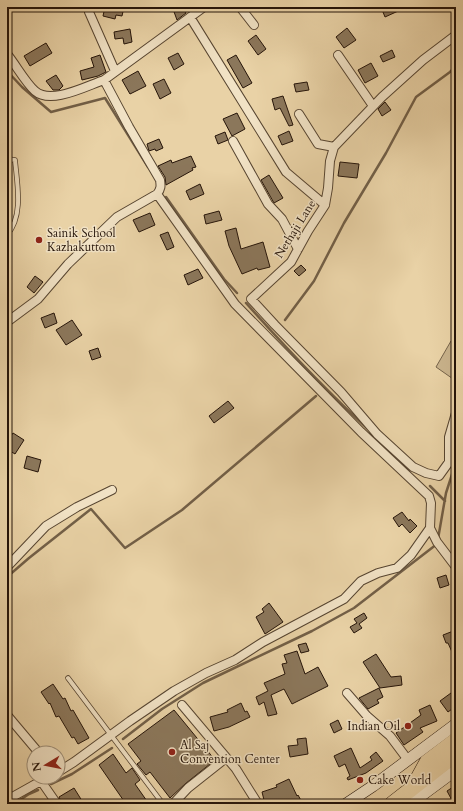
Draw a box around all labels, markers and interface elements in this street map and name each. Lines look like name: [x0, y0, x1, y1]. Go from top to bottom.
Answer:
street label: Nethaji Lane: [271, 197, 319, 261]
place label: Sainik School Kazhakuttom: [47, 225, 116, 255]
marker: Sainik School Kazhakuttom: [34, 235, 44, 245]
place label: Indian Oil: [347, 718, 400, 734]
marker: Indian Oil: [403, 721, 413, 731]
place label: Al Saj Convention Center: [180, 737, 280, 767]
north arrow: [26, 745, 66, 785]
marker: Al Saj Convention Center: [167, 747, 177, 757]
text: N: [28, 760, 45, 773]
place label: Cake World: [368, 772, 432, 788]
marker: Cake World: [355, 775, 365, 785]

